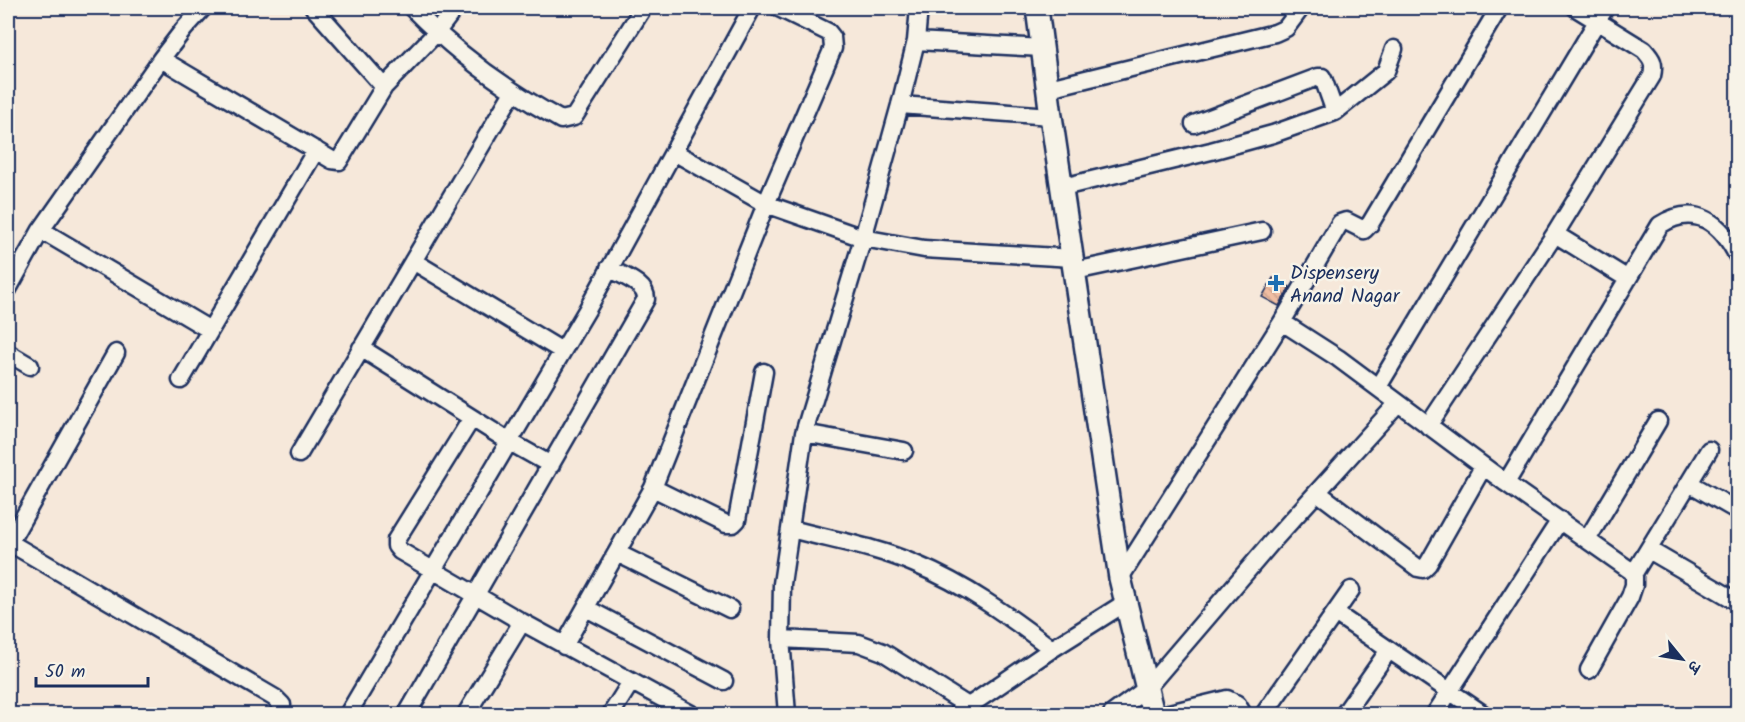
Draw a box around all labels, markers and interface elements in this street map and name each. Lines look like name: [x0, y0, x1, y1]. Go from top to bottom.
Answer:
place label: Dispensery Anand Nagar: [1290, 258, 1401, 313]
marker: Dispensery Anand Nagar: [1267, 274, 1285, 292]
north arrow: [1652, 629, 1712, 689]
scale bar: [36, 650, 148, 688]
text: उ: [1679, 655, 1707, 679]
text: 50 m: [45, 658, 85, 687]

